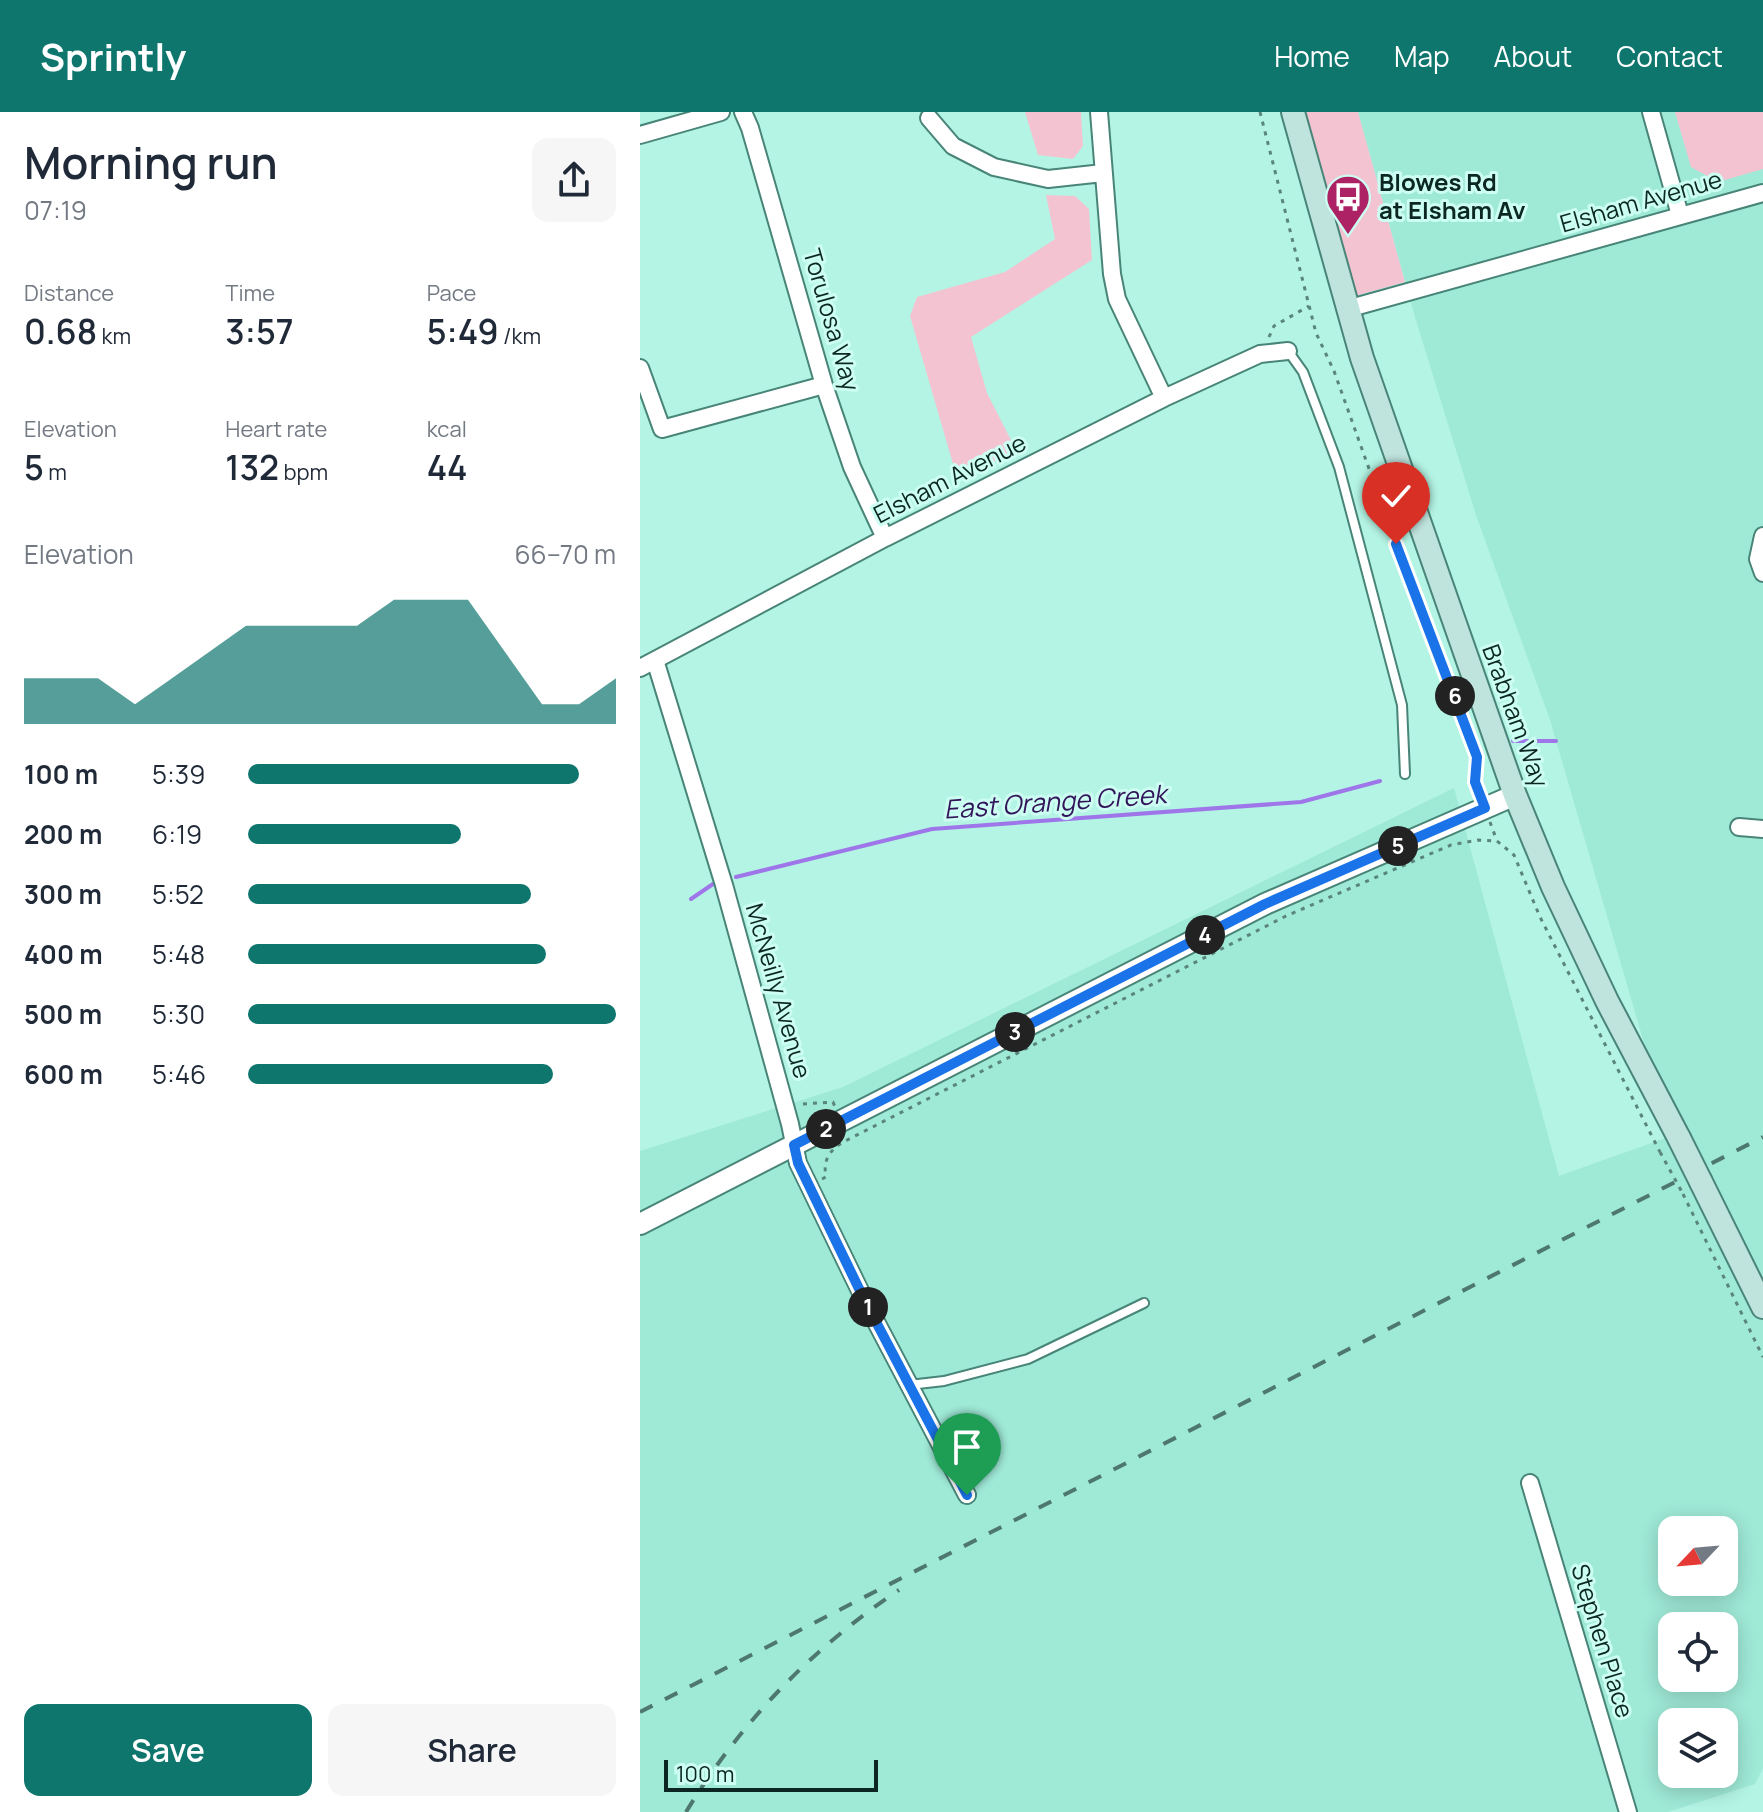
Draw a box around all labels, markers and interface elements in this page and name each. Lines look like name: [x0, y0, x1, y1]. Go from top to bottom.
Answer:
text: Sprintly: [40, 30, 186, 82]
text: Home: [1274, 37, 1350, 75]
text: Map: [1394, 37, 1450, 75]
text: About: [1494, 37, 1572, 75]
text: Contact: [1616, 37, 1723, 75]
text: Morning run: [24, 132, 278, 192]
button: share: [532, 138, 616, 222]
street label: Elsham Avenue: [1556, 162, 1725, 239]
place label: Blowes Rd at Elsham Av: [1379, 165, 1525, 226]
bus stop icon: Blowes Rd at Elsham Av: [1324, 173, 1372, 236]
text: 07:19: [24, 192, 87, 228]
street label: Torulosa Way: [796, 245, 869, 395]
text: Distance: [24, 278, 114, 308]
text: Time: [225, 278, 275, 308]
text: Pace: [427, 278, 476, 308]
text: 0.68: [24, 308, 97, 354]
text: 3:57: [225, 308, 294, 354]
text: 5:49: [427, 308, 499, 354]
text: km: [97, 321, 131, 351]
text: /km: [499, 321, 541, 351]
text: Elevation: [24, 414, 117, 444]
text: Heart rate: [225, 414, 327, 444]
text: kcal: [427, 414, 467, 444]
street label: Elsham Avenue: [868, 425, 1031, 530]
text: 5: [24, 444, 44, 490]
text: 132: [225, 444, 279, 490]
text: 44: [427, 444, 467, 490]
text: m: [44, 457, 67, 487]
text: bpm: [279, 457, 328, 487]
pin: [1362, 462, 1430, 544]
icon: check: [1374, 474, 1418, 518]
text: Elevation: [24, 536, 134, 572]
text: 66–70 m: [514, 536, 616, 572]
street label: Brabham Way: [1475, 639, 1558, 792]
pin: 6: [1435, 676, 1475, 716]
text: 6: [1448, 681, 1462, 711]
text: 100 m: [24, 756, 98, 792]
text: 5:39: [152, 756, 205, 792]
water label: East Orange Creek: [943, 775, 1171, 827]
text: 200 m: [24, 816, 102, 852]
text: 6:19: [152, 816, 202, 852]
pin: 5: [1378, 826, 1418, 866]
text: 5: [1392, 831, 1404, 861]
text: 300 m: [24, 876, 102, 912]
text: 5:52: [152, 876, 204, 912]
street label: McNeilly Avenue: [739, 899, 820, 1082]
pin: 4: [1185, 915, 1225, 955]
text: 4: [1198, 920, 1212, 950]
text: 400 m: [24, 936, 103, 972]
text: 5:48: [152, 936, 205, 972]
text: 500 m: [24, 996, 102, 1032]
text: 5:30: [152, 996, 205, 1032]
pin: 3: [995, 1012, 1035, 1052]
text: 3: [1009, 1017, 1021, 1047]
text: 600 m: [24, 1056, 103, 1092]
text: 5:46: [152, 1056, 206, 1092]
pin: 2: [806, 1109, 846, 1149]
text: 2: [819, 1114, 833, 1144]
pin: 1: [848, 1287, 888, 1327]
text: 1: [863, 1292, 873, 1322]
pin: [933, 1413, 1001, 1495]
icon: arrive: [945, 1425, 989, 1469]
north arrow: [1658, 1516, 1738, 1596]
map controls: [1658, 1516, 1738, 1788]
street label: Stephen Place: [1564, 1560, 1642, 1721]
button: locate: [1658, 1612, 1738, 1692]
button: Save: [24, 1704, 312, 1796]
button: Share: [328, 1704, 616, 1796]
button: layers: [1658, 1708, 1738, 1788]
scale bar: [664, 1756, 878, 1792]
text: 100 m: [676, 1759, 734, 1789]

